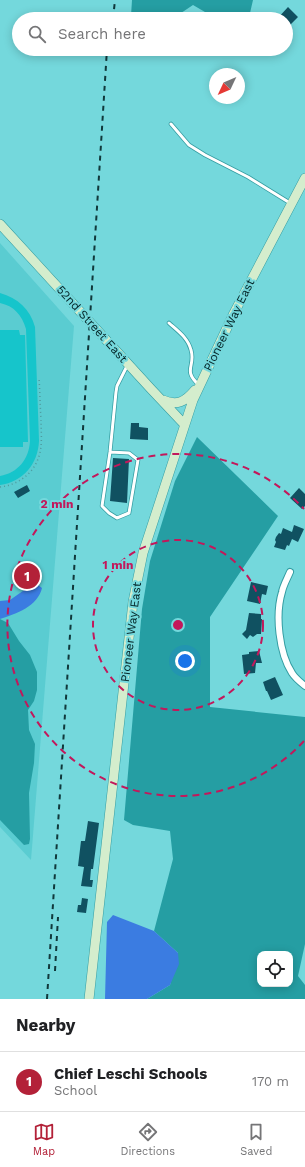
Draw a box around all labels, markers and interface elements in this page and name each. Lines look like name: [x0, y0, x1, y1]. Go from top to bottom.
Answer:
search box: [12, 12, 293, 56]
icon: search: [26, 23, 48, 45]
text: Search here: [58, 25, 146, 43]
north arrow: [209, 68, 245, 104]
street label: Pioneer Way East: [201, 277, 257, 373]
street label: 52nd Street East: [54, 283, 130, 365]
text: 2 min: [41, 497, 73, 511]
text: 1 min: [103, 558, 133, 572]
pin: 1: [14, 561, 40, 591]
street label: Pioneer Way East: [118, 581, 144, 683]
centre of rings: [171, 618, 185, 632]
your location: [175, 651, 195, 671]
map controls: [257, 951, 293, 987]
button: locate: [257, 951, 293, 987]
text: Nearby: [16, 1015, 75, 1035]
text: Chief Leschi Schools: [54, 1065, 207, 1083]
text: 1: [26, 1074, 32, 1089]
text: 170 m: [252, 1074, 289, 1089]
text: School: [54, 1083, 97, 1098]
tab: Map: [33, 1121, 55, 1158]
tab: Directions: [121, 1121, 175, 1158]
tab: Saved: [240, 1121, 272, 1158]

